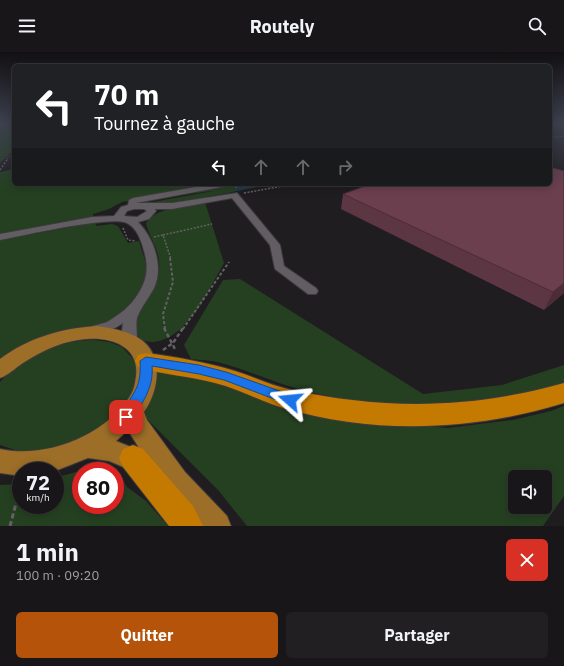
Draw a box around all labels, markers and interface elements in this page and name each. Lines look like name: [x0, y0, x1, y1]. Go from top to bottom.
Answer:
icon: menu: [16, 15, 38, 37]
text: Routely: [250, 15, 314, 38]
icon: search: [526, 15, 548, 37]
text: 70 m: [94, 76, 159, 113]
icon: left: [28, 80, 80, 132]
text: Tournez à gauche: [94, 112, 235, 135]
icon: left: [208, 156, 230, 178]
icon: ahead: [250, 156, 272, 178]
icon: ahead: [292, 156, 314, 178]
icon: right: [334, 156, 356, 178]
position arrow: [269, 379, 311, 421]
pin: [109, 400, 143, 434]
icon: arrive: [115, 406, 137, 428]
speed limit sign: 80: [72, 462, 124, 514]
text: 72: [26, 469, 50, 496]
map controls: [508, 470, 552, 514]
button: sound: [508, 470, 552, 514]
text: km/h: [26, 491, 50, 504]
text: 1 min: [16, 536, 79, 568]
button: close: [506, 539, 548, 581]
text: 100 m · 09:20: [16, 567, 99, 584]
button: Quitter: [16, 612, 278, 658]
button: Partager: [286, 612, 548, 658]

